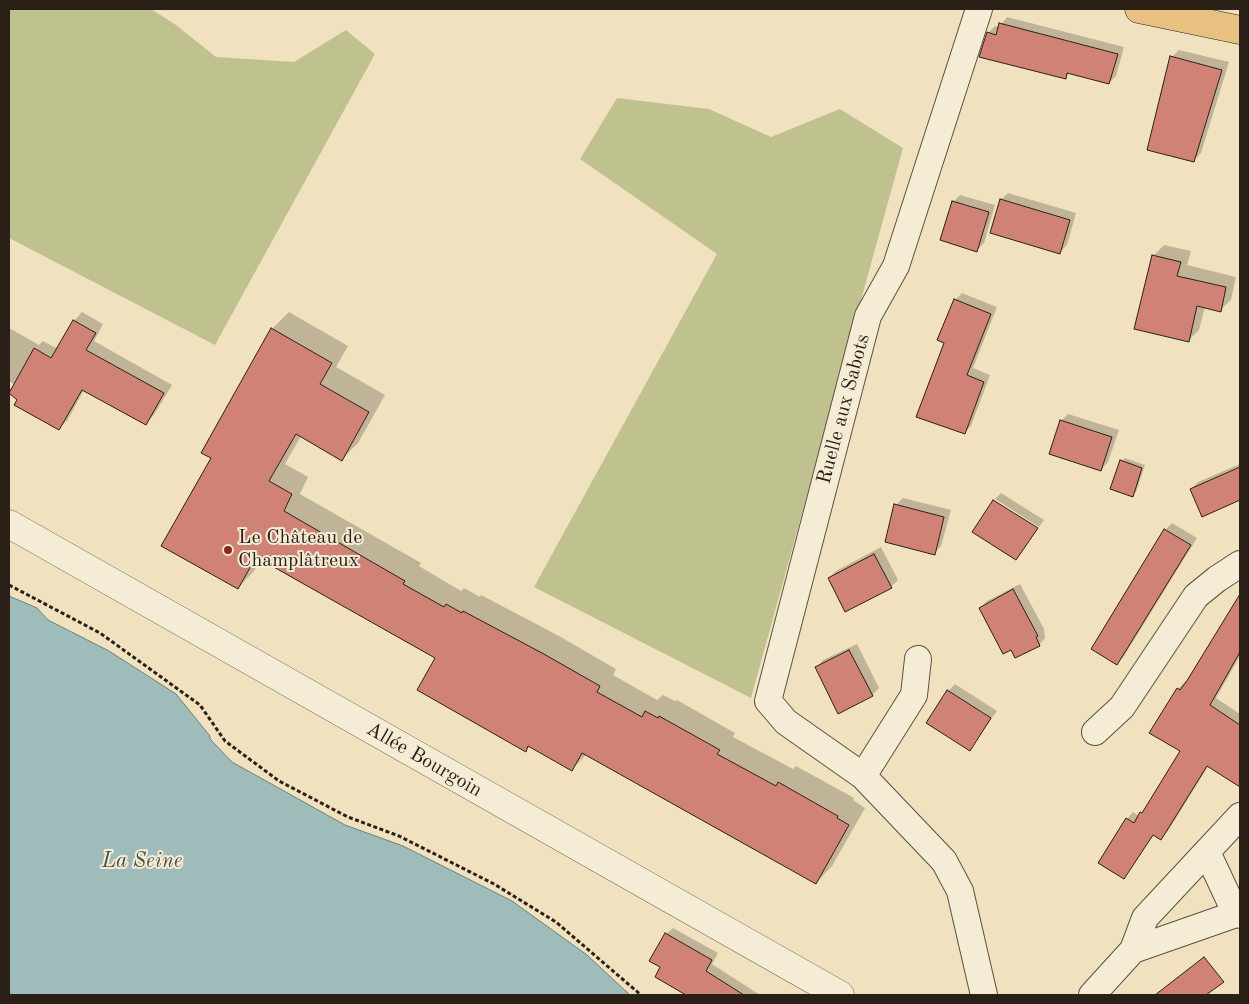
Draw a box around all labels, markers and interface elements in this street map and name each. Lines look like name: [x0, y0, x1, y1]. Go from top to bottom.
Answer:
street label: Ruelle aux Sabots: [812, 331, 876, 487]
place label: Le Château de Champlâtreux: [238, 526, 362, 573]
marker: Le Château de Champlâtreux: [222, 544, 234, 556]
street label: Allée Bourgoin: [362, 717, 486, 803]
water label: La Seine: [102, 848, 182, 874]

